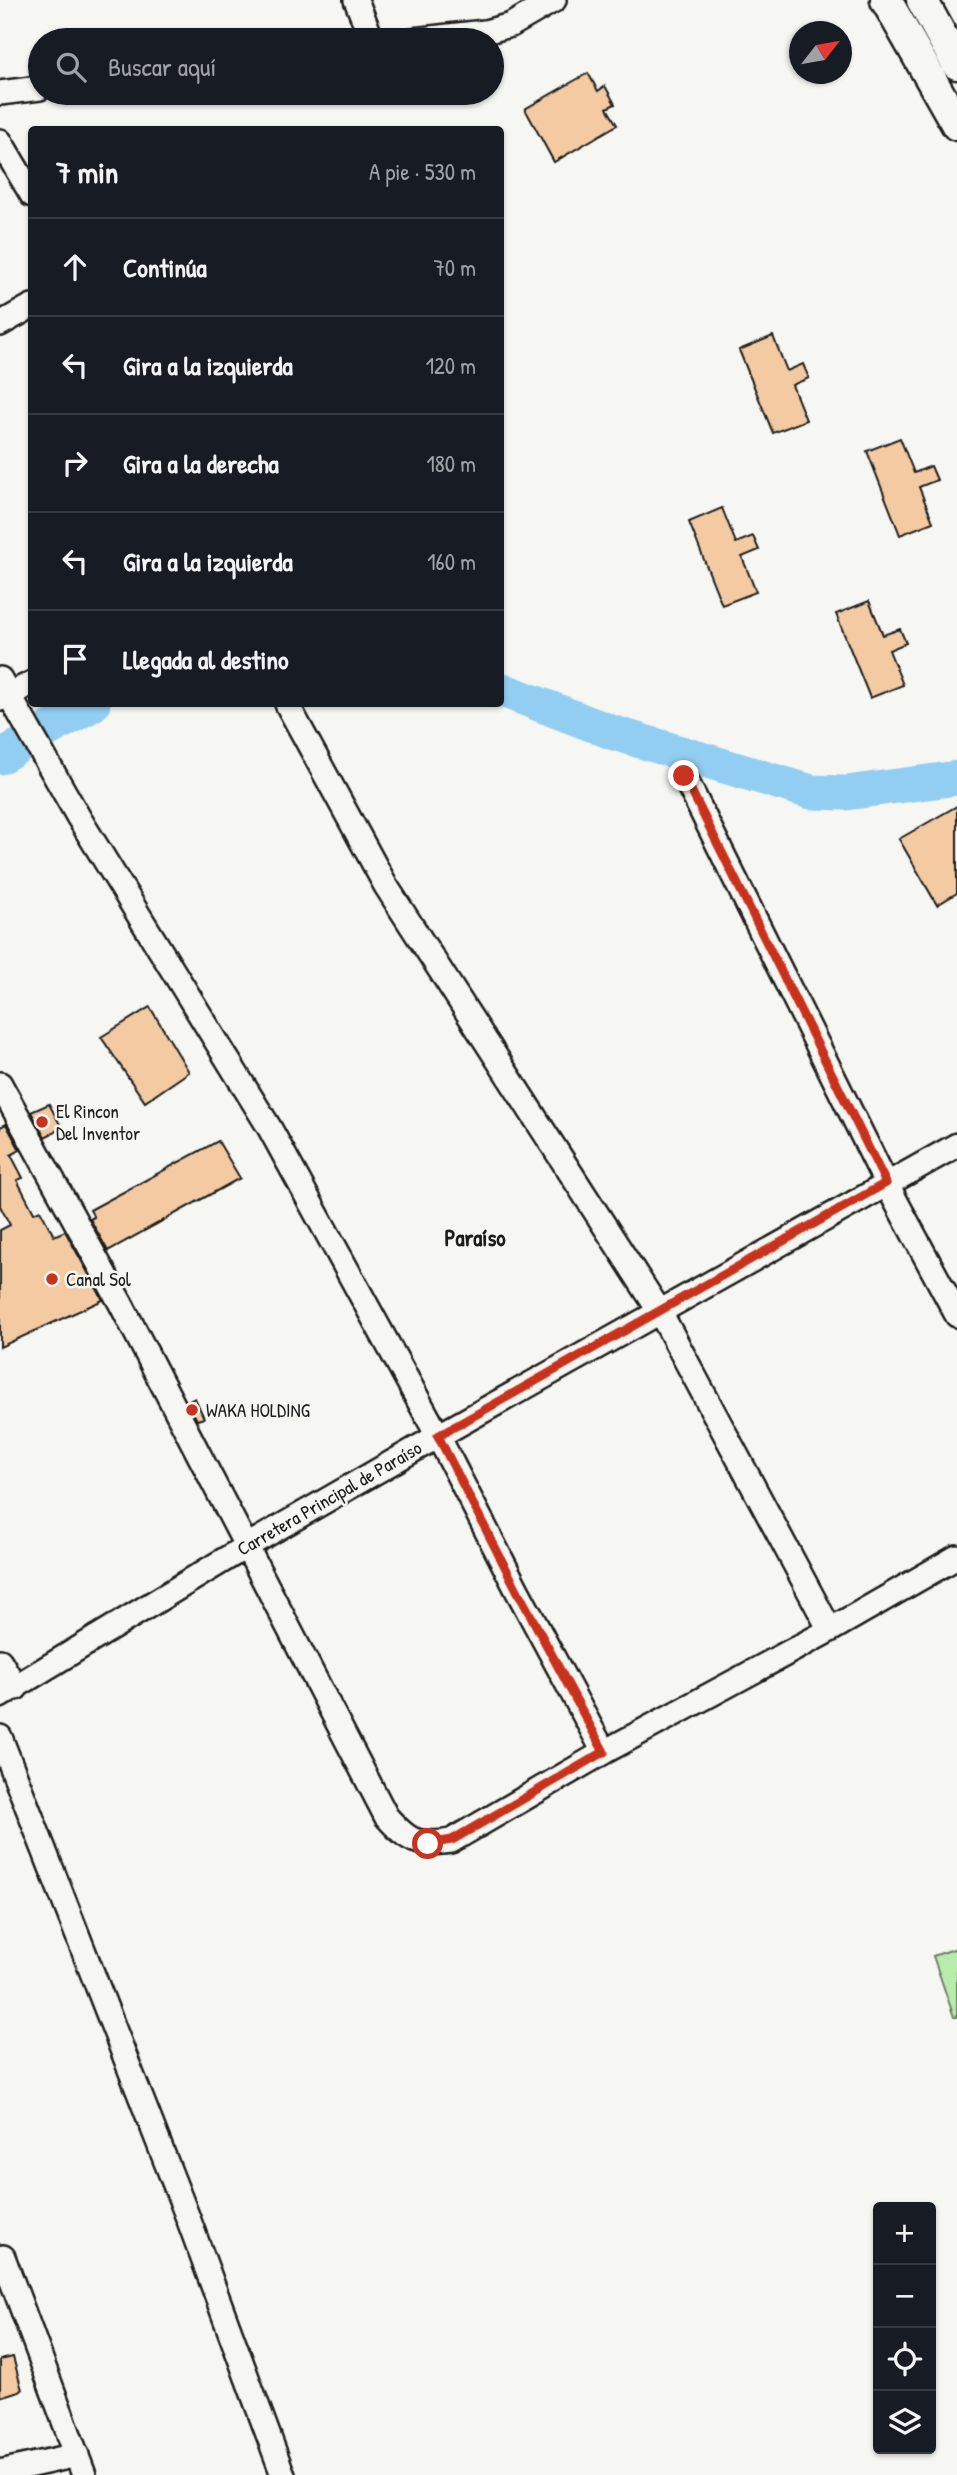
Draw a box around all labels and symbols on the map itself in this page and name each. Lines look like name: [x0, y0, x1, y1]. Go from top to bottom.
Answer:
north arrow: [789, 21, 852, 84]
route end: [668, 760, 699, 791]
place label: El Rincon Del Inventor: [56, 1098, 141, 1146]
marker: El Rincon Del Inventor: [34, 1114, 50, 1130]
district label: Paraíso: [444, 1222, 506, 1253]
place label: Canal Sol: [66, 1266, 132, 1292]
marker: Canal Sol: [44, 1271, 60, 1287]
place label: WAKA HOLDING: [206, 1397, 310, 1423]
marker: WAKA HOLDING: [184, 1402, 200, 1418]
street label: Carretera Principal de Paraíso: [232, 1434, 426, 1562]
route start: [412, 1828, 443, 1859]

